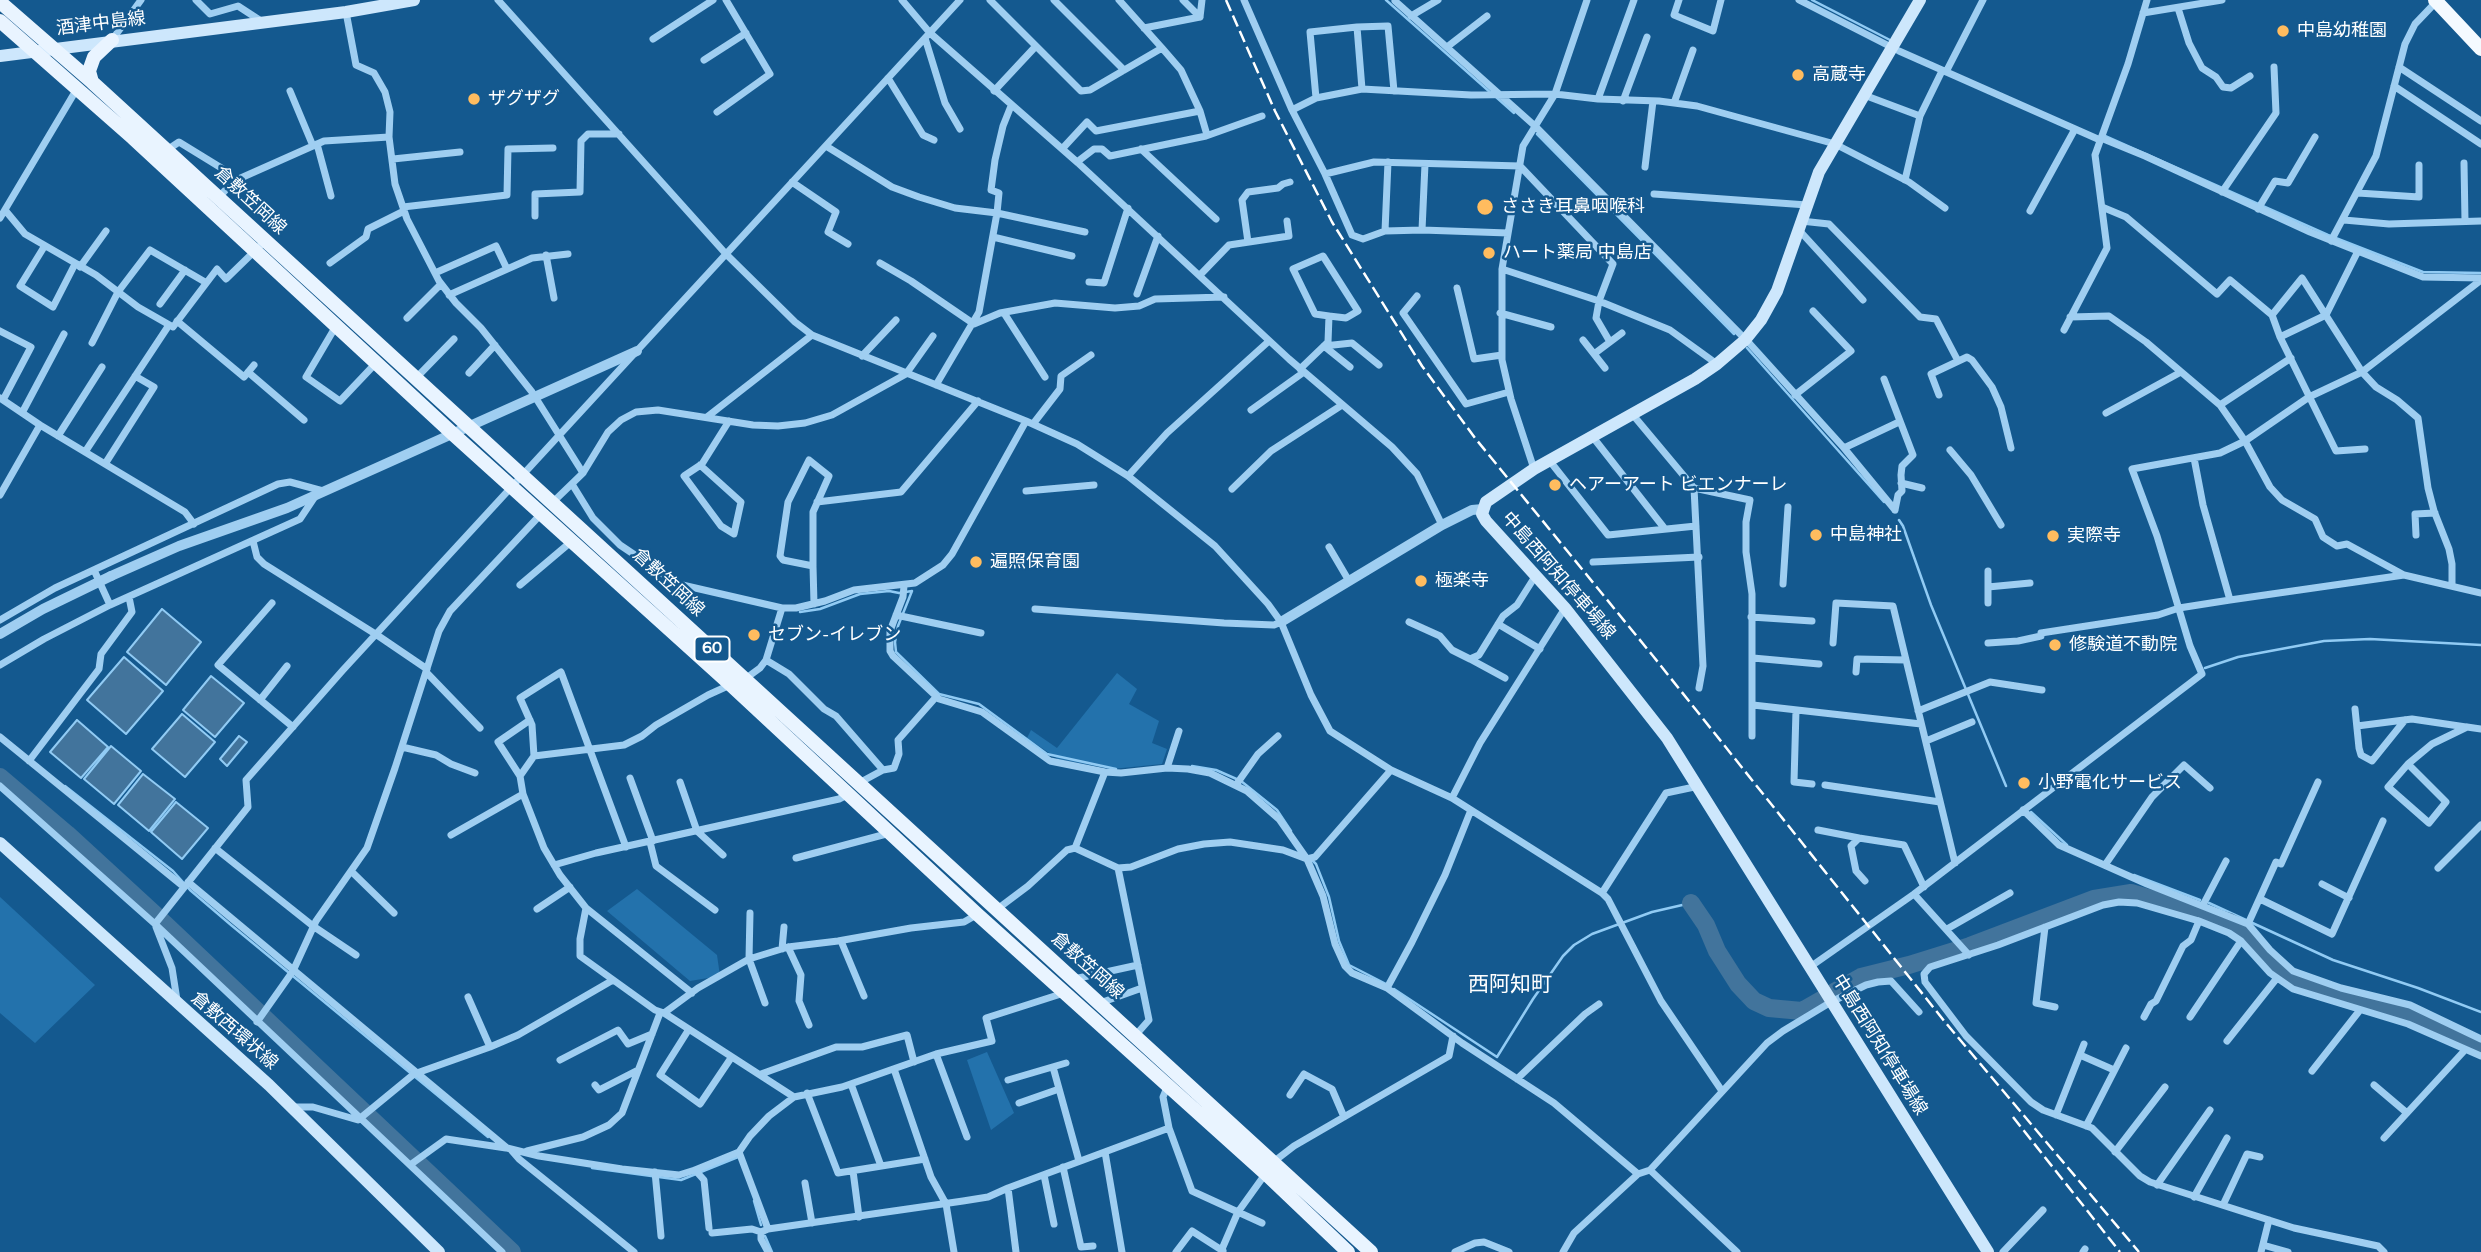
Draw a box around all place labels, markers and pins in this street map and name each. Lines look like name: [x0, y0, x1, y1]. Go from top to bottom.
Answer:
place label: 中島幼稚園: [2297, 20, 2387, 42]
marker: 中島幼稚園: [2275, 23, 2291, 39]
place label: 高蔵寺: [1812, 64, 1866, 86]
marker: 高蔵寺: [1790, 67, 1806, 83]
place label: ザグザグ: [488, 88, 560, 110]
marker: ザグザグ: [466, 91, 482, 107]
place label: ささき耳鼻咽喉科: [1501, 196, 1645, 218]
marker: ささき耳鼻咽喉科: [1475, 197, 1495, 217]
place label: ハート薬局 中島店: [1503, 242, 1652, 264]
marker: ハート薬局 中島店: [1481, 245, 1497, 261]
place label: ヘアーアート ビエンナーレ: [1569, 474, 1788, 496]
marker: ヘアーアート ビエンナーレ: [1547, 477, 1563, 493]
place label: 中島神社: [1830, 524, 1902, 546]
place label: 実際寺: [2067, 525, 2121, 547]
marker: 中島神社: [1808, 527, 1824, 543]
marker: 実際寺: [2045, 528, 2061, 544]
place label: 遍照保育園: [990, 551, 1080, 573]
marker: 遍照保育園: [968, 554, 984, 570]
place label: 極楽寺: [1435, 570, 1489, 592]
marker: 極楽寺: [1413, 573, 1429, 589]
place label: セブン-イレブン: [768, 624, 901, 646]
marker: セブン-イレブン: [746, 627, 762, 643]
place label: 修験道不動院: [2069, 634, 2177, 656]
marker: 修験道不動院: [2047, 637, 2063, 653]
place label: 小野電化サービス: [2038, 772, 2182, 794]
marker: 小野電化サービス: [2016, 775, 2032, 791]

